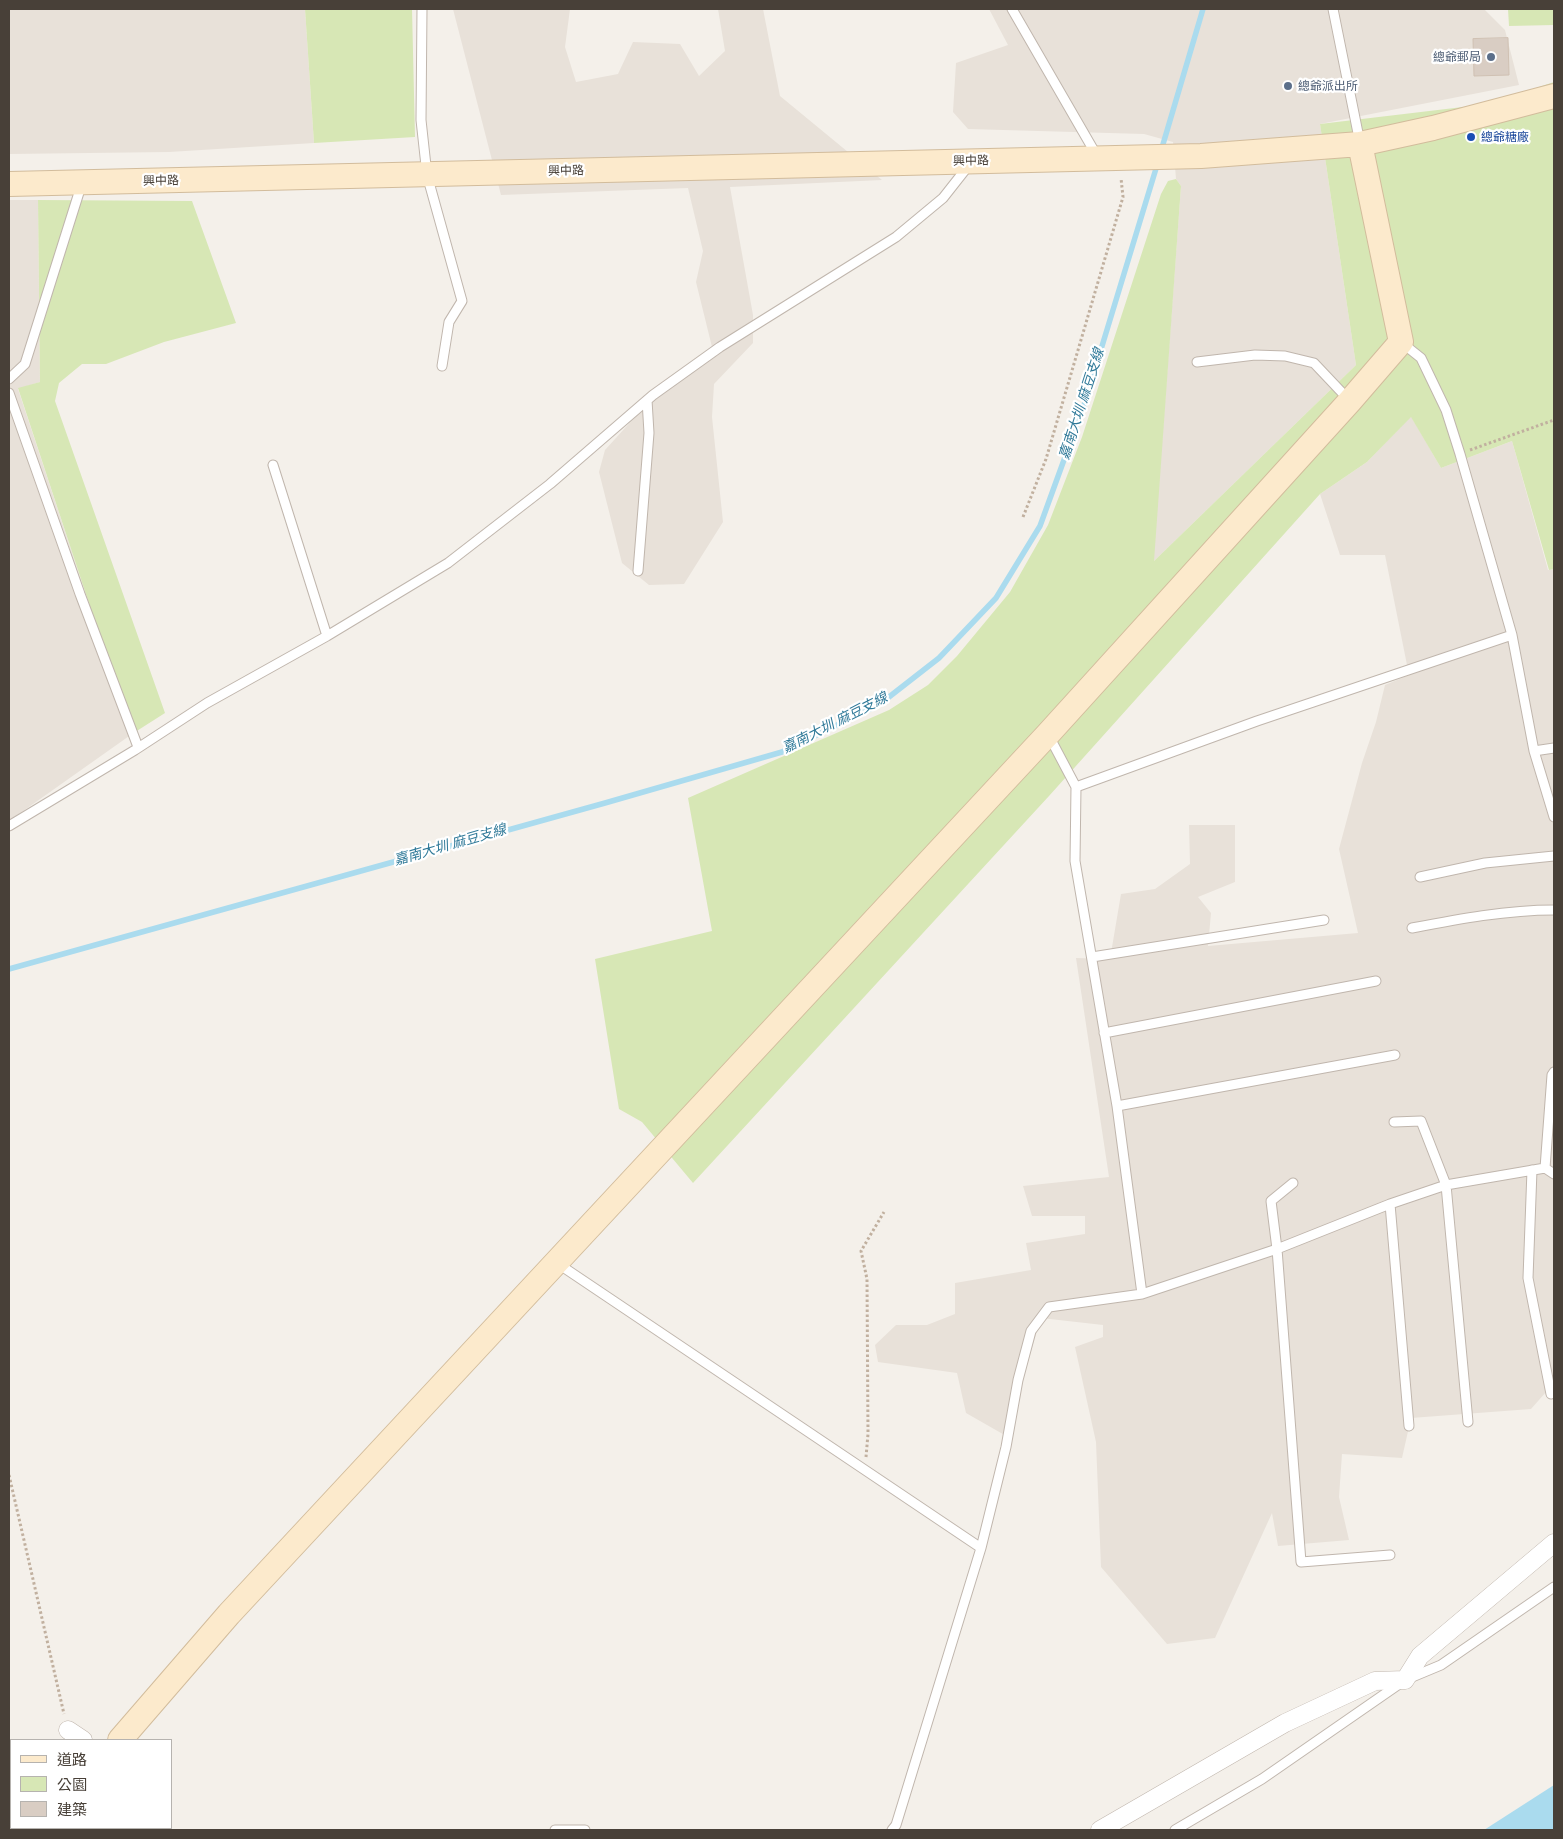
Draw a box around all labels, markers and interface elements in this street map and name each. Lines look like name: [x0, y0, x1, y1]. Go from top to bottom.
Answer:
place label: 總爺郵局: [1433, 50, 1481, 64]
marker: 總爺郵局: [1485, 51, 1497, 63]
place label: 總爺派出所: [1298, 79, 1358, 93]
marker: 總爺派出所: [1282, 80, 1294, 92]
place label: 總爺糖廠: [1481, 130, 1529, 144]
marker: 總爺糖廠: [1465, 131, 1477, 143]
street label: 興中路: [953, 153, 989, 169]
street label: 興中路: [548, 163, 584, 179]
street label: 興中路: [143, 173, 179, 189]
water label: 嘉南大圳 麻豆支線: [1056, 346, 1108, 462]
water label: 嘉南大圳 麻豆支線: [780, 689, 890, 757]
water label: 嘉南大圳 麻豆支線: [392, 821, 508, 869]
legend: [10, 1739, 172, 1829]
text: 道路: [57, 1750, 87, 1769]
text: 公園: [57, 1775, 87, 1794]
text: 建築: [57, 1800, 87, 1819]

